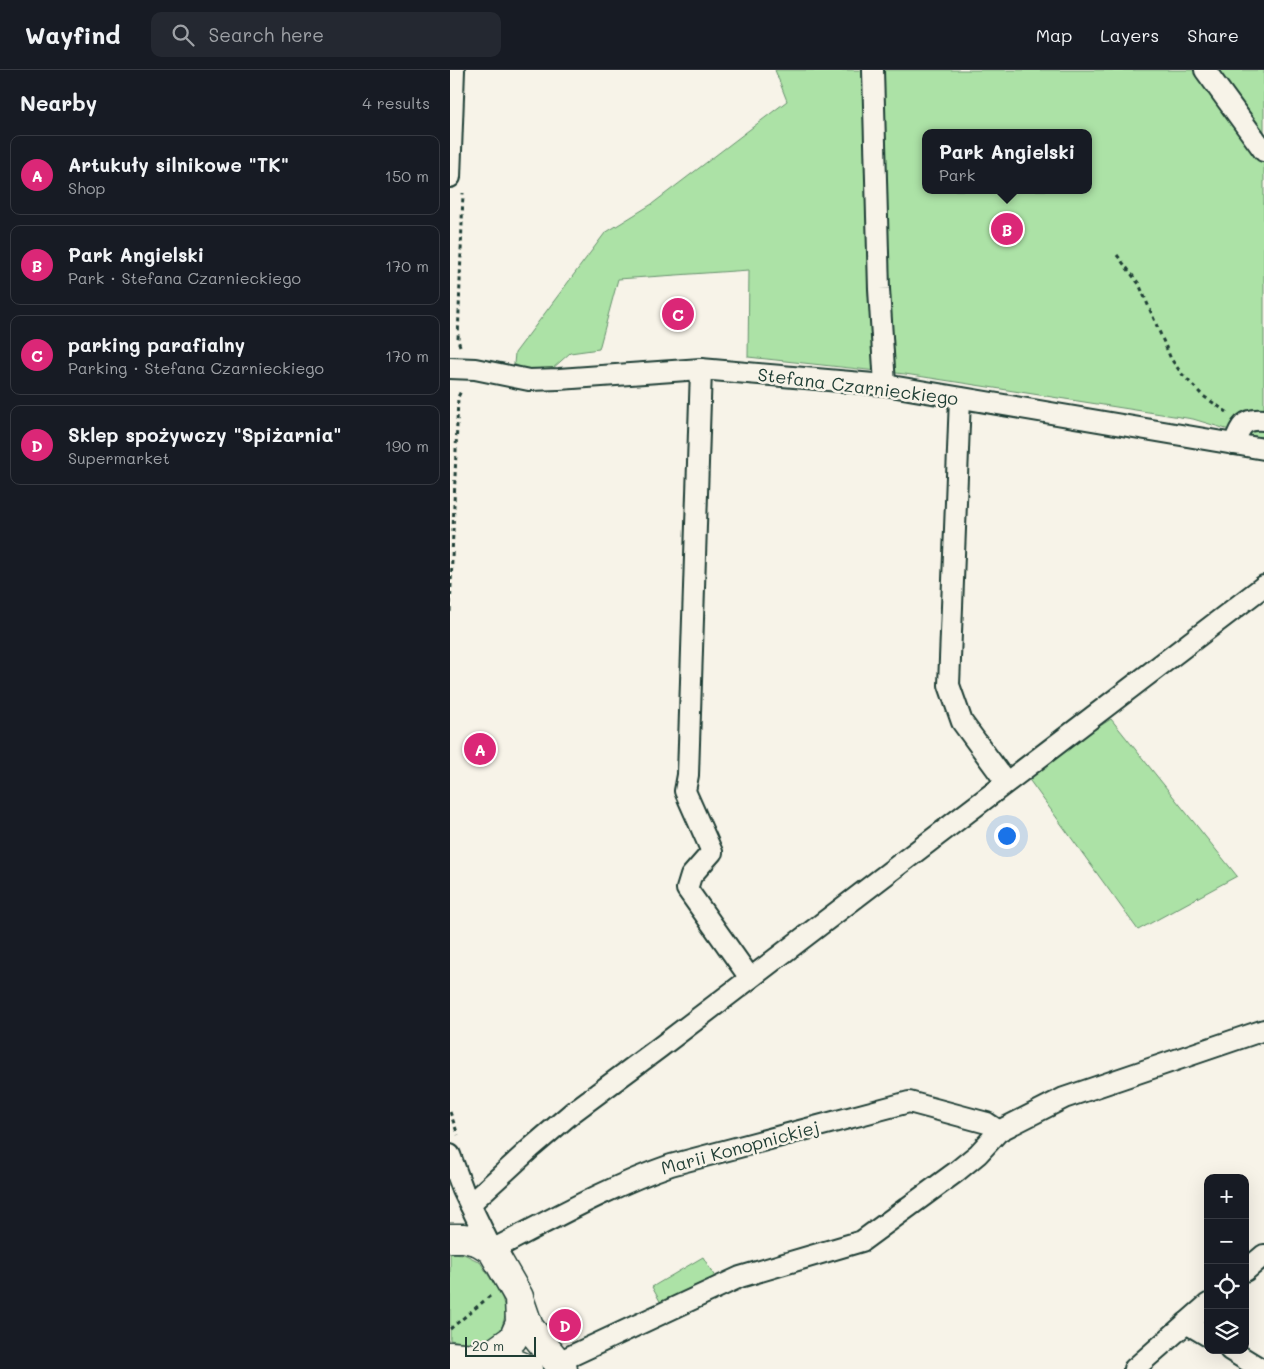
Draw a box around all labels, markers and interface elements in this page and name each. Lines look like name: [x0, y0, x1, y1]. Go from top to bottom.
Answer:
search box: [151, 12, 501, 57]
text: Wayfind: [25, 19, 121, 50]
icon: search: [169, 21, 197, 49]
text: Search here: [209, 22, 324, 47]
text: Map: [1036, 23, 1072, 47]
text: Layers: [1100, 23, 1159, 47]
text: Share: [1187, 23, 1239, 47]
text: Nearby: [20, 89, 97, 116]
text: 4 results: [362, 92, 430, 113]
popup: [922, 129, 1092, 194]
text: Park Angielski: [939, 139, 1075, 164]
text: Artukuły silnikowe "TK": [68, 152, 289, 177]
text: Park: [939, 164, 975, 185]
text: A: [31, 165, 43, 186]
text: 150 m: [385, 165, 429, 186]
text: Shop: [68, 177, 105, 198]
pin: B: [991, 210, 1023, 248]
text: Park Angielski: [68, 242, 204, 267]
text: B: [32, 255, 42, 276]
text: 170 m: [385, 255, 429, 276]
text: Park · Stefana Czarnieckiego: [68, 267, 301, 288]
pin: C: [662, 295, 694, 333]
text: parking parafialny: [68, 332, 245, 357]
text: C: [31, 345, 43, 366]
text: 170 m: [385, 345, 429, 366]
text: Parking · Stefana Czarnieckiego: [68, 357, 324, 378]
street label: Stefana Czarnieckiego: [756, 362, 960, 410]
text: Sklep spożywczy "Spiżarnia": [68, 422, 342, 447]
text: D: [31, 435, 43, 456]
text: 190 m: [385, 435, 429, 456]
text: Supermarket: [68, 447, 170, 468]
pin: A: [464, 730, 496, 768]
your location: [994, 823, 1020, 849]
street label: Marii Konopnickiej: [658, 1114, 822, 1180]
map controls: [1204, 1174, 1249, 1354]
button: +: [1204, 1174, 1249, 1219]
button: −: [1204, 1219, 1249, 1264]
button: locate: [1204, 1264, 1249, 1309]
pin: D: [549, 1306, 581, 1344]
button: layers: [1204, 1309, 1249, 1354]
scale bar: [465, 1334, 536, 1357]
text: 20 m: [472, 1336, 504, 1355]

